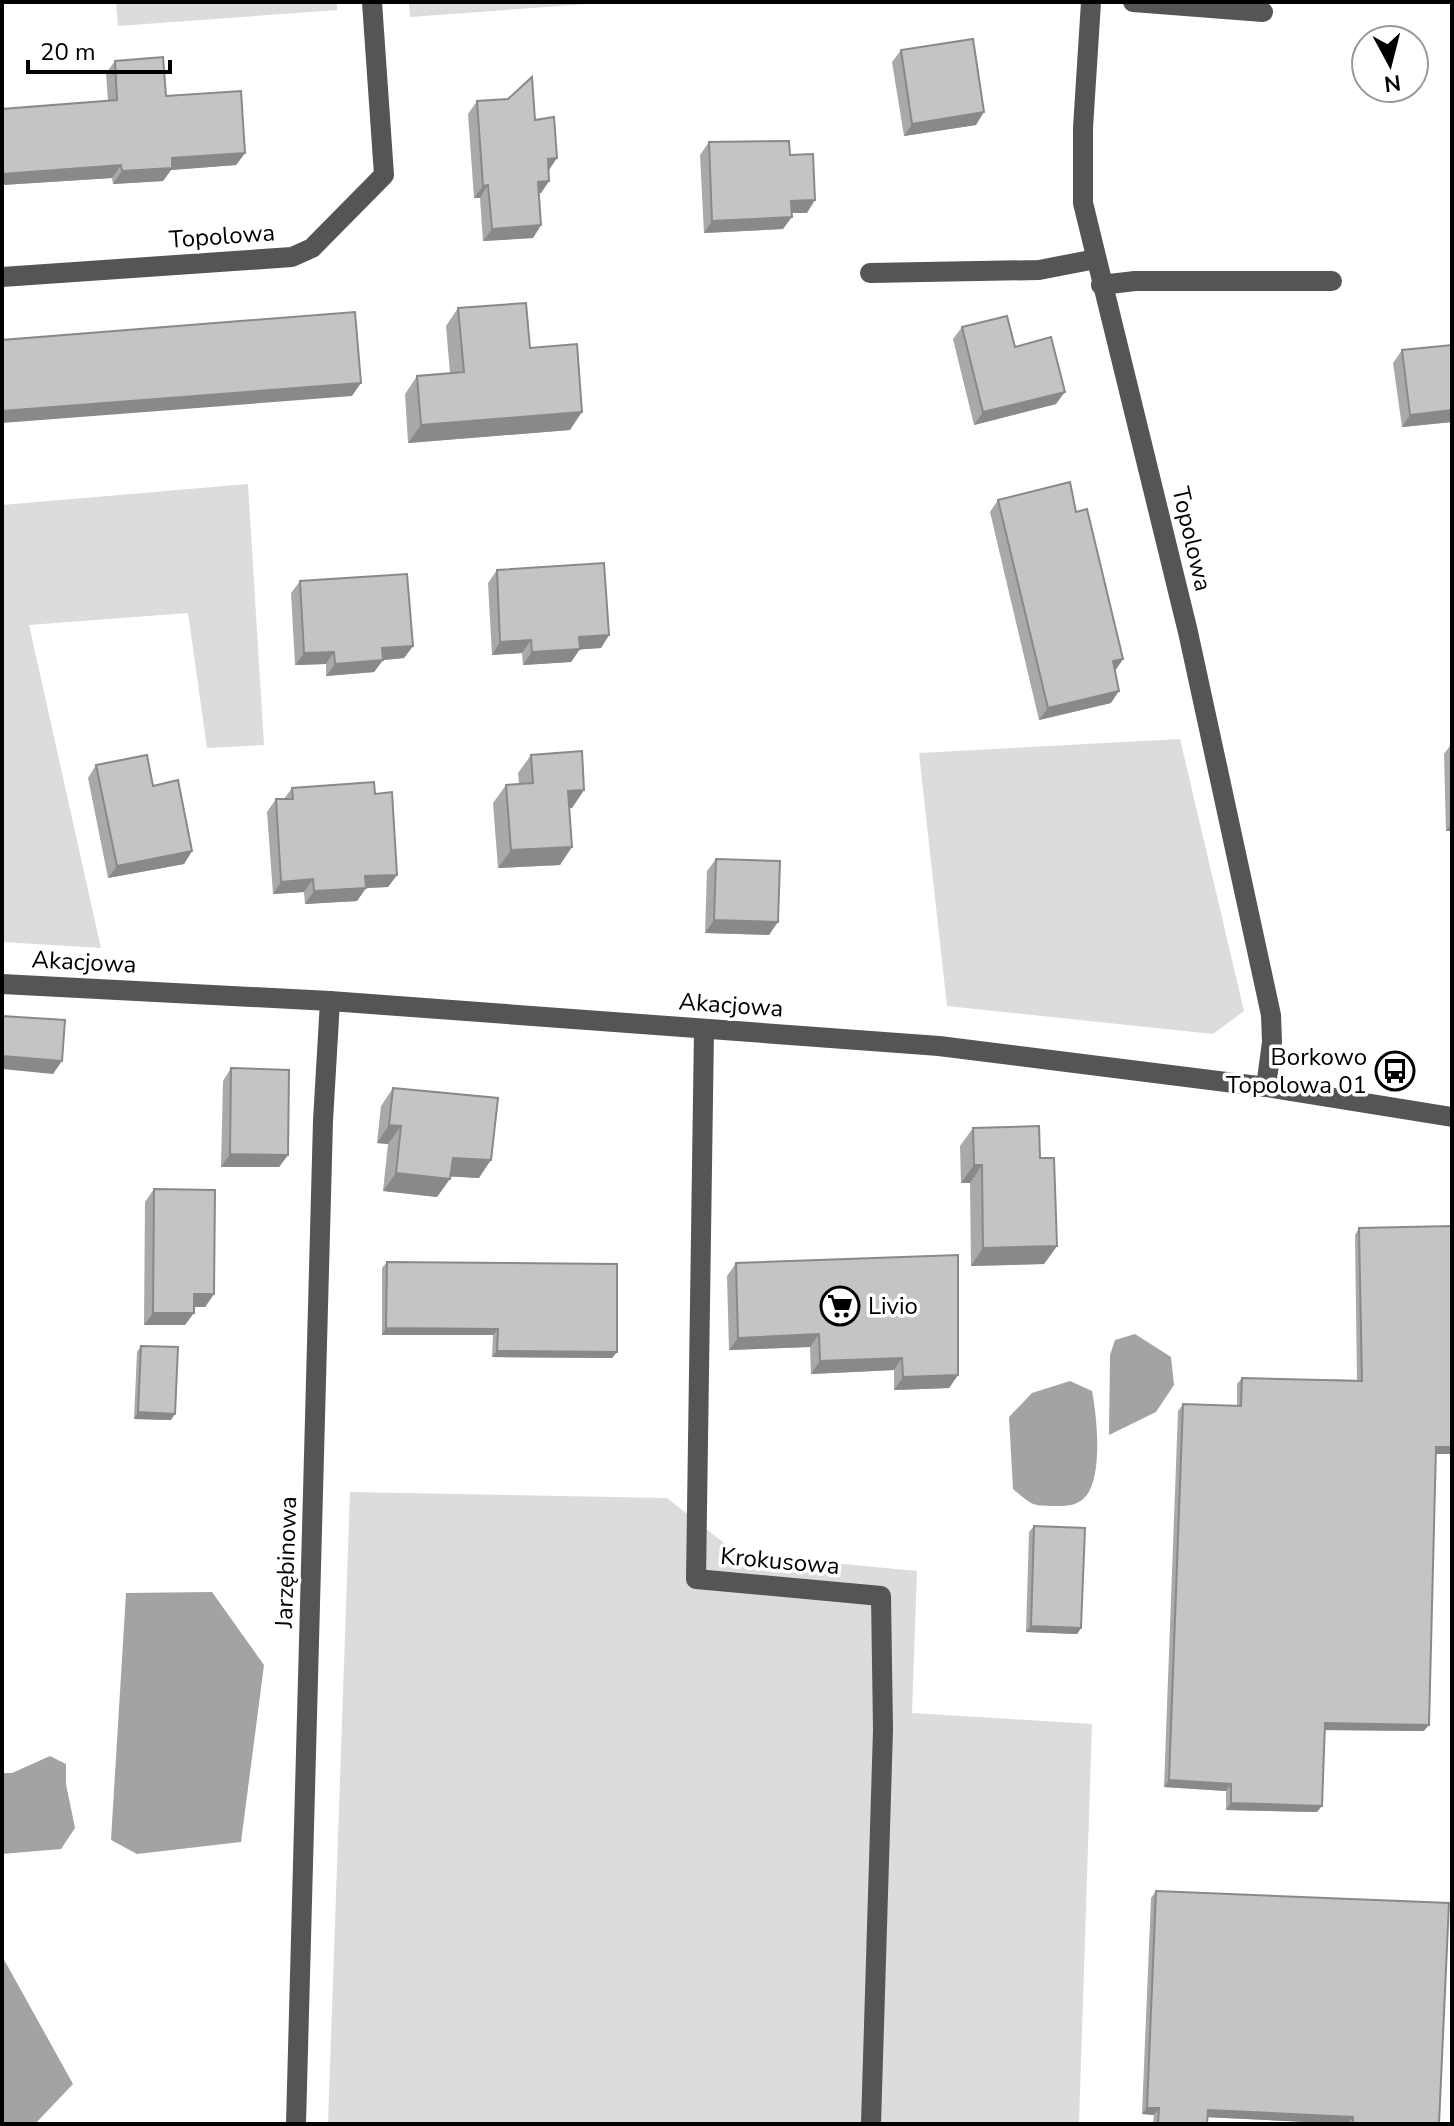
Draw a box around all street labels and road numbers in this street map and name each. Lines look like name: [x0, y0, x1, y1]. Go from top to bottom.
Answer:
street label: Topolowa: [168, 216, 276, 256]
street label: Topolowa: [1164, 484, 1220, 594]
street label: Akacjowa: [31, 943, 137, 981]
street label: Akacjowa: [678, 985, 784, 1025]
street label: Jarzębinowa: [268, 1496, 304, 1629]
street label: Krokusowa: [719, 1540, 841, 1582]

